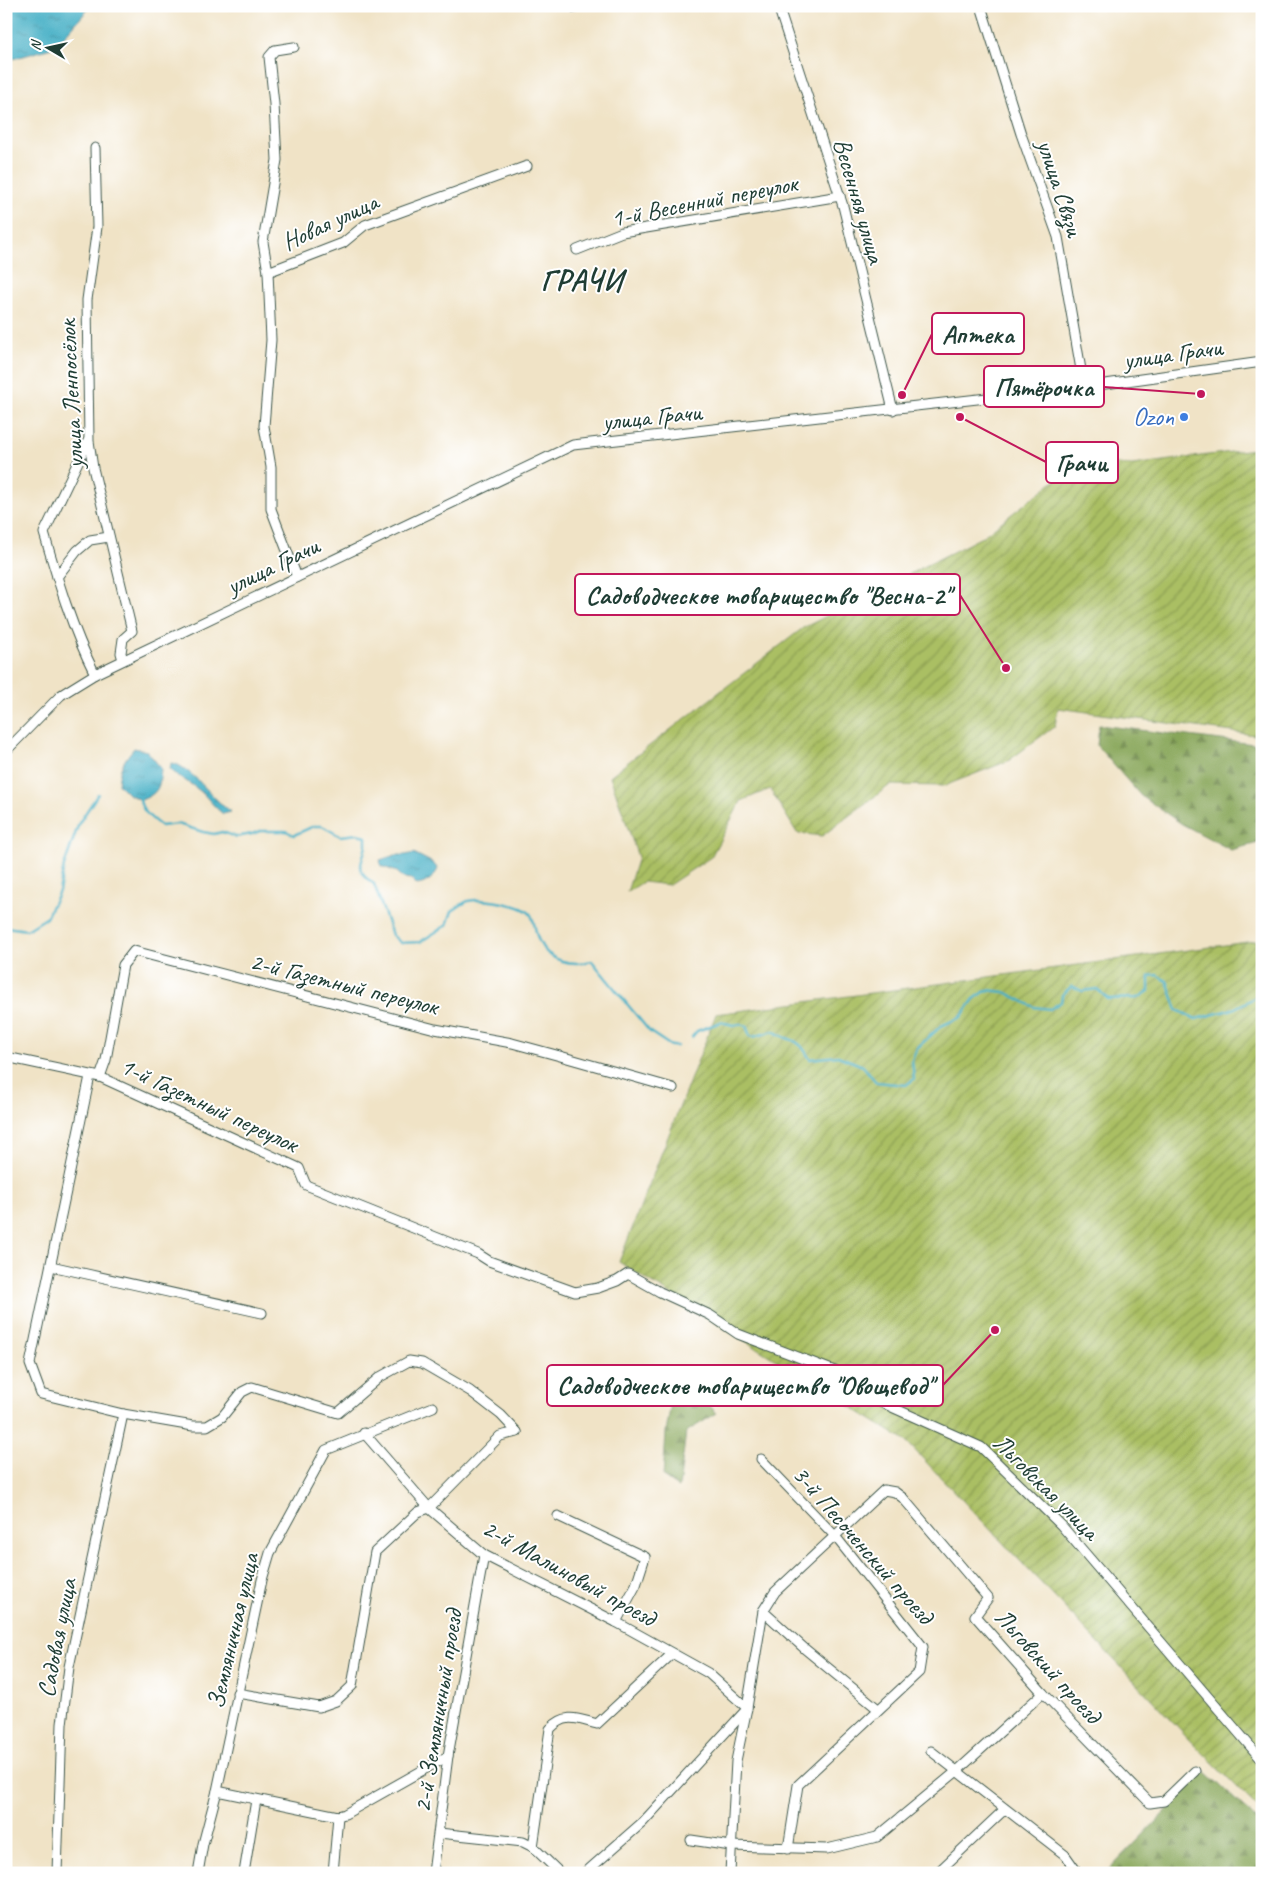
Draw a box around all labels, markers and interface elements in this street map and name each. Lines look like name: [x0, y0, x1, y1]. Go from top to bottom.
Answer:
north arrow: [22, 22, 72, 72]
text: N: [27, 38, 45, 52]
street label: улица Связи: [1028, 134, 1091, 243]
street label: Весенняя улица: [826, 135, 893, 269]
street label: 1-й Весенний переулок: [608, 167, 802, 235]
street label: Новая улица: [277, 185, 386, 258]
district label: ГРАЧИ: [541, 261, 627, 299]
callout: Аптека: [932, 313, 1024, 354]
street label: улица Ленпосёлок: [51, 317, 91, 471]
text: Аптека: [942, 318, 1016, 351]
street label: улица Грачи: [1119, 331, 1227, 377]
callout: Пятёрочка: [984, 366, 1104, 407]
text: Пятёрочка: [994, 371, 1095, 404]
street label: улица Грачи: [599, 396, 705, 438]
place label: Ozon: [1133, 401, 1175, 433]
marker: Ozon: [1178, 411, 1190, 423]
callout: Грачи: [1046, 442, 1118, 483]
text: Грачи: [1056, 446, 1109, 479]
street label: улица Грачи: [219, 529, 327, 603]
callout: Садоводческое товарищество "Весна-2": [575, 574, 960, 615]
text: Садоводческое товарищество "Весна-2": [586, 579, 956, 612]
street label: 2-й Газетный переулок: [247, 945, 444, 1024]
street label: 1-й Газетный переулок: [115, 1050, 305, 1162]
callout: Садоводческое товарищество "Овощевод": [547, 1365, 943, 1406]
text: Садоводческое товарищество "Овощевод": [557, 1369, 939, 1402]
street label: Льговская улица: [986, 1427, 1108, 1549]
street label: 3-й Песоченский проезд: [785, 1459, 942, 1633]
street label: 2-й Малиновый проезд: [477, 1512, 663, 1635]
street label: Земляничная улица: [200, 1548, 267, 1712]
street label: Садовая улица: [30, 1574, 85, 1700]
street label: Льговский проезд: [988, 1602, 1110, 1732]
street label: 2-й Земляничный проезд: [406, 1605, 470, 1815]

